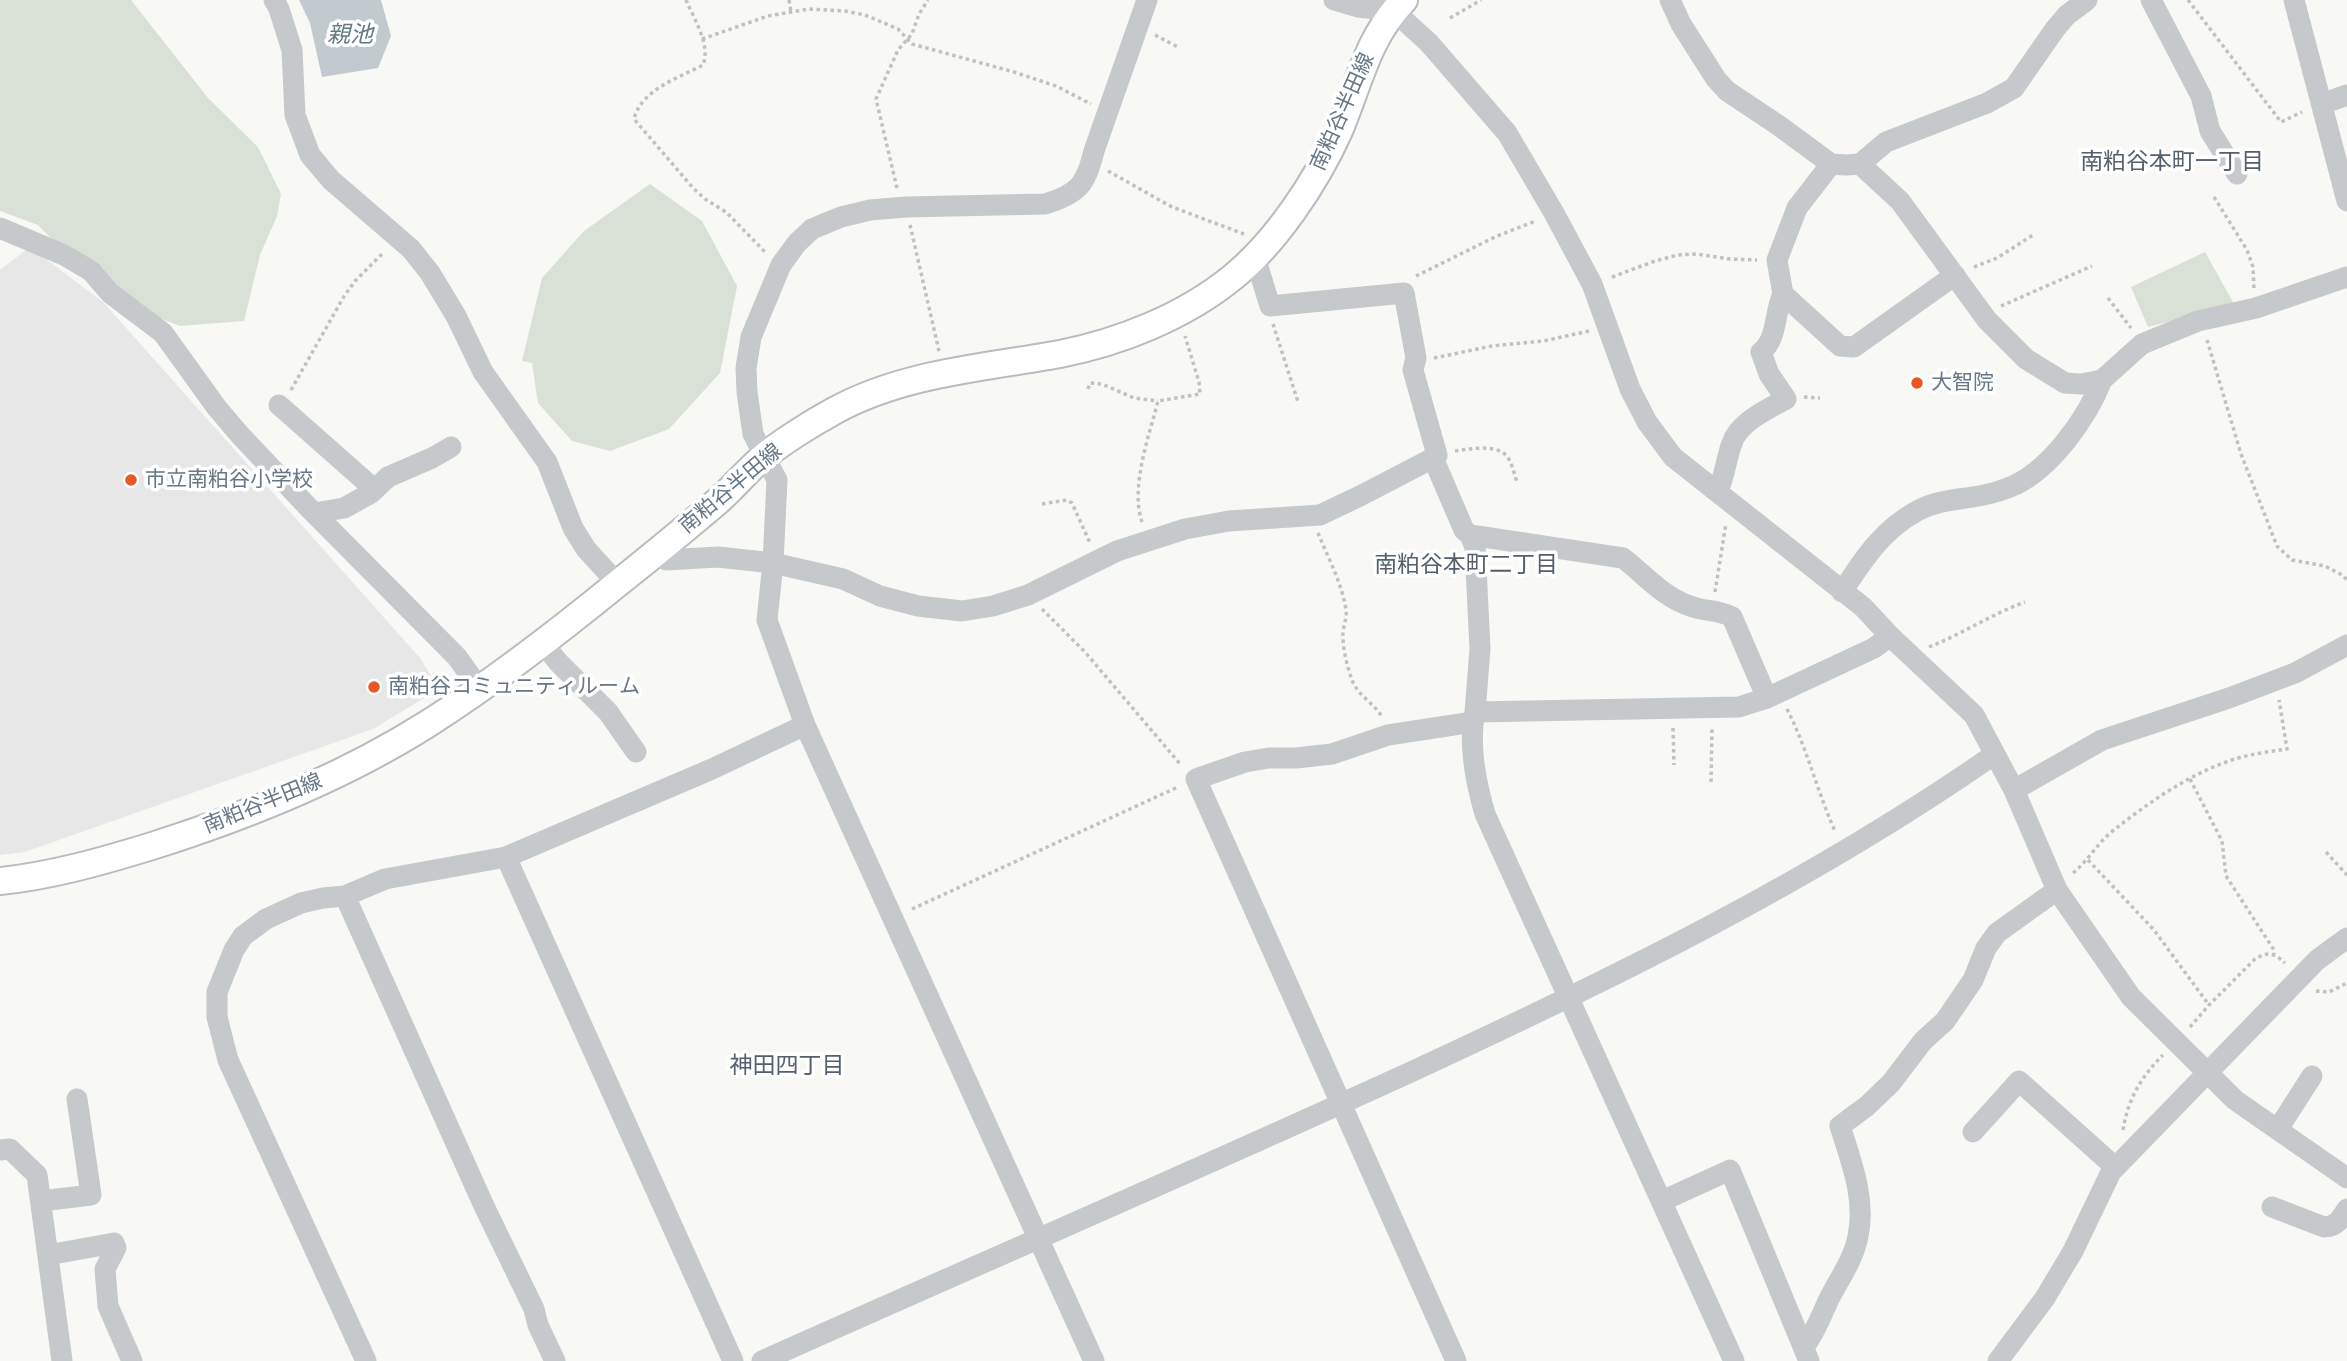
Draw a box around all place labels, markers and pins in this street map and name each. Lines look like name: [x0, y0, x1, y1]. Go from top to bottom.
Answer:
place label: 大智院: [1931, 370, 1994, 396]
marker: 大智院: [1909, 375, 1925, 391]
place label: 市立南粕谷小学校: [145, 467, 313, 493]
marker: 市立南粕谷小学校: [123, 472, 139, 488]
place label: 南粕谷コミュニティルーム: [388, 674, 640, 700]
marker: 南粕谷コミュニティルーム: [366, 679, 382, 695]

